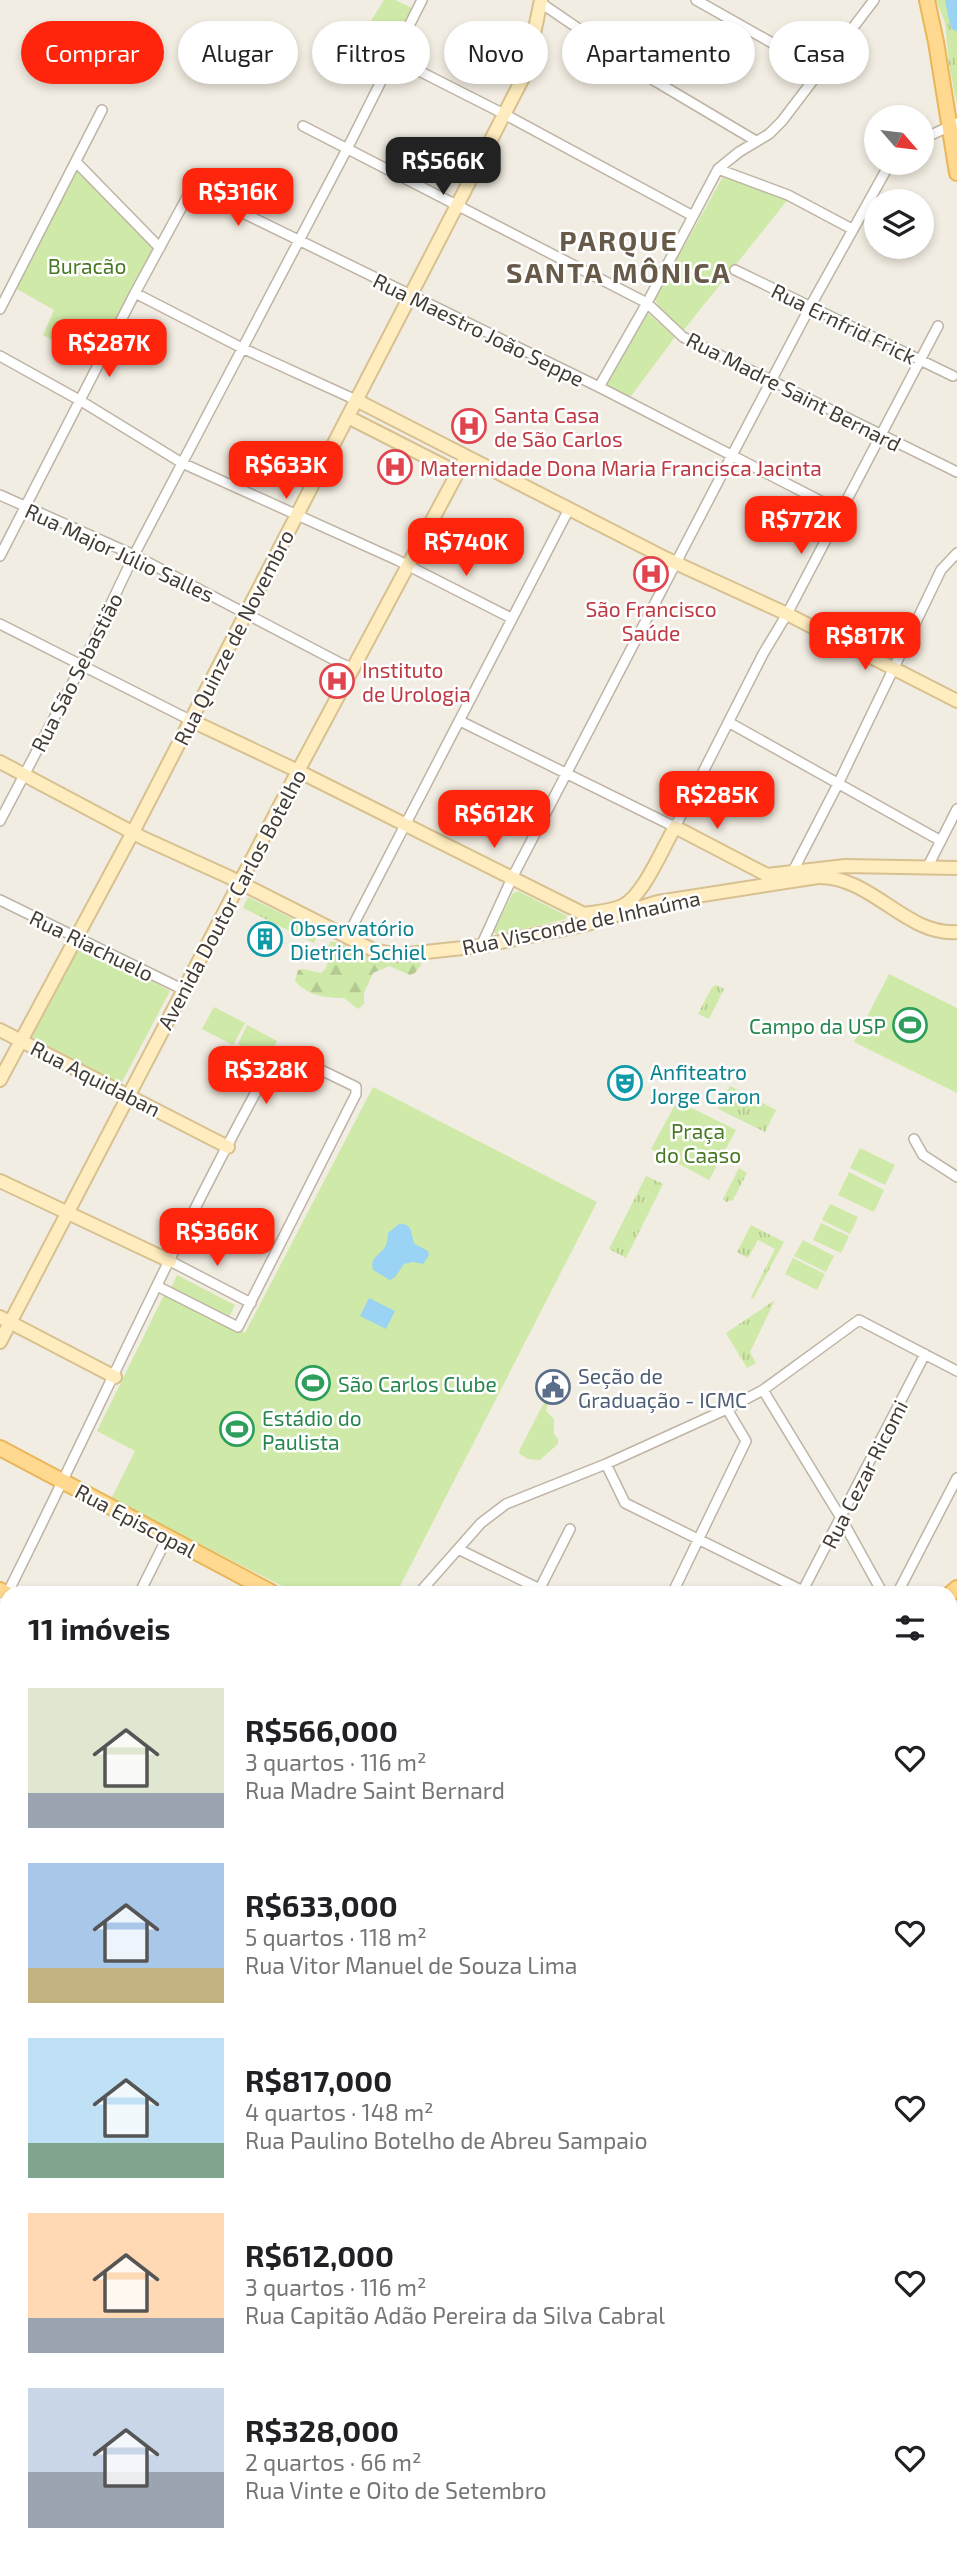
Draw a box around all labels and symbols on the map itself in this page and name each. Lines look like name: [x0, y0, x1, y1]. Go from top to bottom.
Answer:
north arrow: [864, 105, 934, 175]
pin: R$566K: [386, 138, 500, 197]
pin: R$316K: [181, 168, 295, 228]
district label: PARQUE SANTA MÔNICA: [506, 223, 732, 289]
park label: Buracão: [48, 253, 126, 278]
street label: Rua Maestro João Seppe: [370, 267, 588, 391]
street label: Rua Ernfrid Frick: [768, 277, 920, 369]
pin: R$287K: [52, 320, 166, 379]
street label: Rua Madre Saint Bernard: [683, 326, 905, 456]
place label: Santa Casa de São Carlos: [494, 402, 623, 451]
hospital icon: Santa Casa de São Carlos: [450, 407, 488, 445]
pin: R$633K: [229, 442, 343, 501]
hospital icon: Maternidade Dona Maria Francisca Jacinta: [376, 448, 414, 486]
place label: Maternidade Dona Maria Francisca Jacinta: [420, 455, 822, 480]
pin: R$772K: [744, 496, 858, 556]
street label: Rua Major Júlio Salles: [21, 497, 218, 608]
pin: R$740K: [409, 518, 523, 578]
street label: Rua Quinze de Novembro: [168, 525, 299, 749]
hospital icon: São Francisco Saúde: [632, 555, 670, 593]
street label: Rua São Sebastião: [25, 588, 127, 756]
place label: São Francisco Saúde: [585, 596, 717, 645]
pin: R$817K: [808, 612, 922, 672]
place label: Instituto de Urologia: [362, 657, 471, 706]
hospital icon: Instituto de Urologia: [318, 662, 356, 700]
street label: Avenida Doutor Carlos Botelho: [152, 765, 310, 1033]
pin: R$285K: [660, 772, 774, 831]
pin: R$612K: [437, 790, 551, 850]
street label: Rua Visconde de Inhaúma: [460, 885, 702, 959]
street label: Rua Riachuelo: [26, 904, 158, 986]
place label: Observatório Dietrich Schiel: [290, 915, 427, 964]
building icon: Observatório Dietrich Schiel: [246, 920, 284, 958]
sports icon: Campo da USP: [891, 1006, 929, 1044]
place label: Campo da USP: [749, 1013, 886, 1038]
street label: Rua Aquidaban: [27, 1035, 165, 1121]
pin: R$328K: [209, 1046, 323, 1106]
place label: Anfiteatro Jorge Caron: [650, 1059, 761, 1108]
theatre icon: Anfiteatro Jorge Caron: [606, 1064, 644, 1102]
park label: Praça do Caaso: [655, 1118, 741, 1167]
pin: R$366K: [160, 1208, 274, 1268]
place label: Seção de Graduação - ICMC: [578, 1363, 747, 1414]
sports icon: São Carlos Clube: [294, 1364, 332, 1402]
public building icon: Seção de Graduação - ICMC: [534, 1368, 572, 1406]
place label: São Carlos Clube: [338, 1371, 497, 1396]
street label: Rua Cezar Ricomi: [816, 1396, 912, 1552]
place label: Estádio do Paulista: [262, 1405, 362, 1454]
sports icon: Estádio do Paulista: [218, 1410, 256, 1448]
street label: Rua Episcopal: [71, 1478, 201, 1563]

